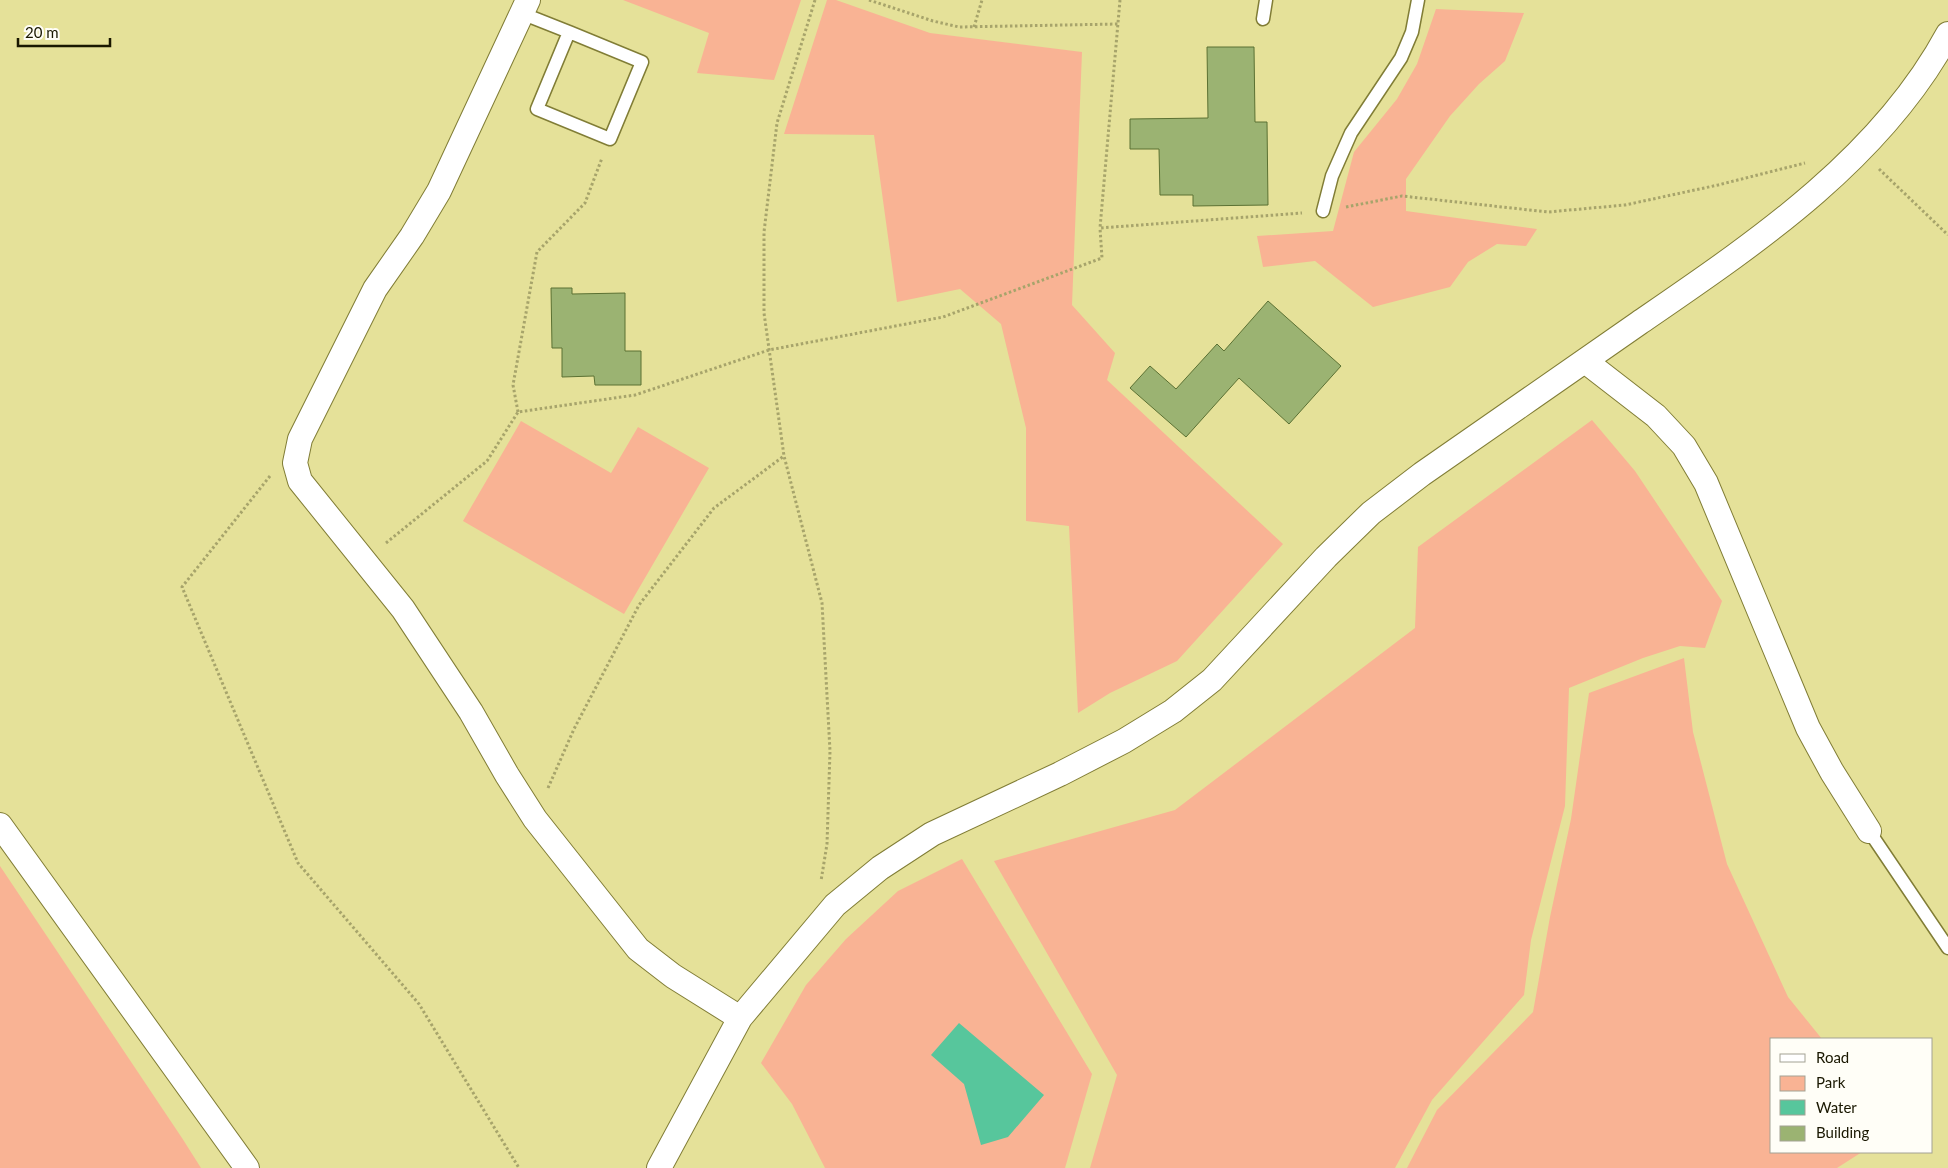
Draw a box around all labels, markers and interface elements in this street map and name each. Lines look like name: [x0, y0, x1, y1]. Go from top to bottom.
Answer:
scale bar: [18, 15, 110, 47]
text: 20 m: [25, 23, 59, 41]
legend: [1770, 1038, 1933, 1153]
text: Road: [1816, 1048, 1849, 1066]
text: Park: [1816, 1073, 1846, 1091]
text: Water: [1816, 1098, 1857, 1116]
text: Building: [1816, 1123, 1869, 1141]

